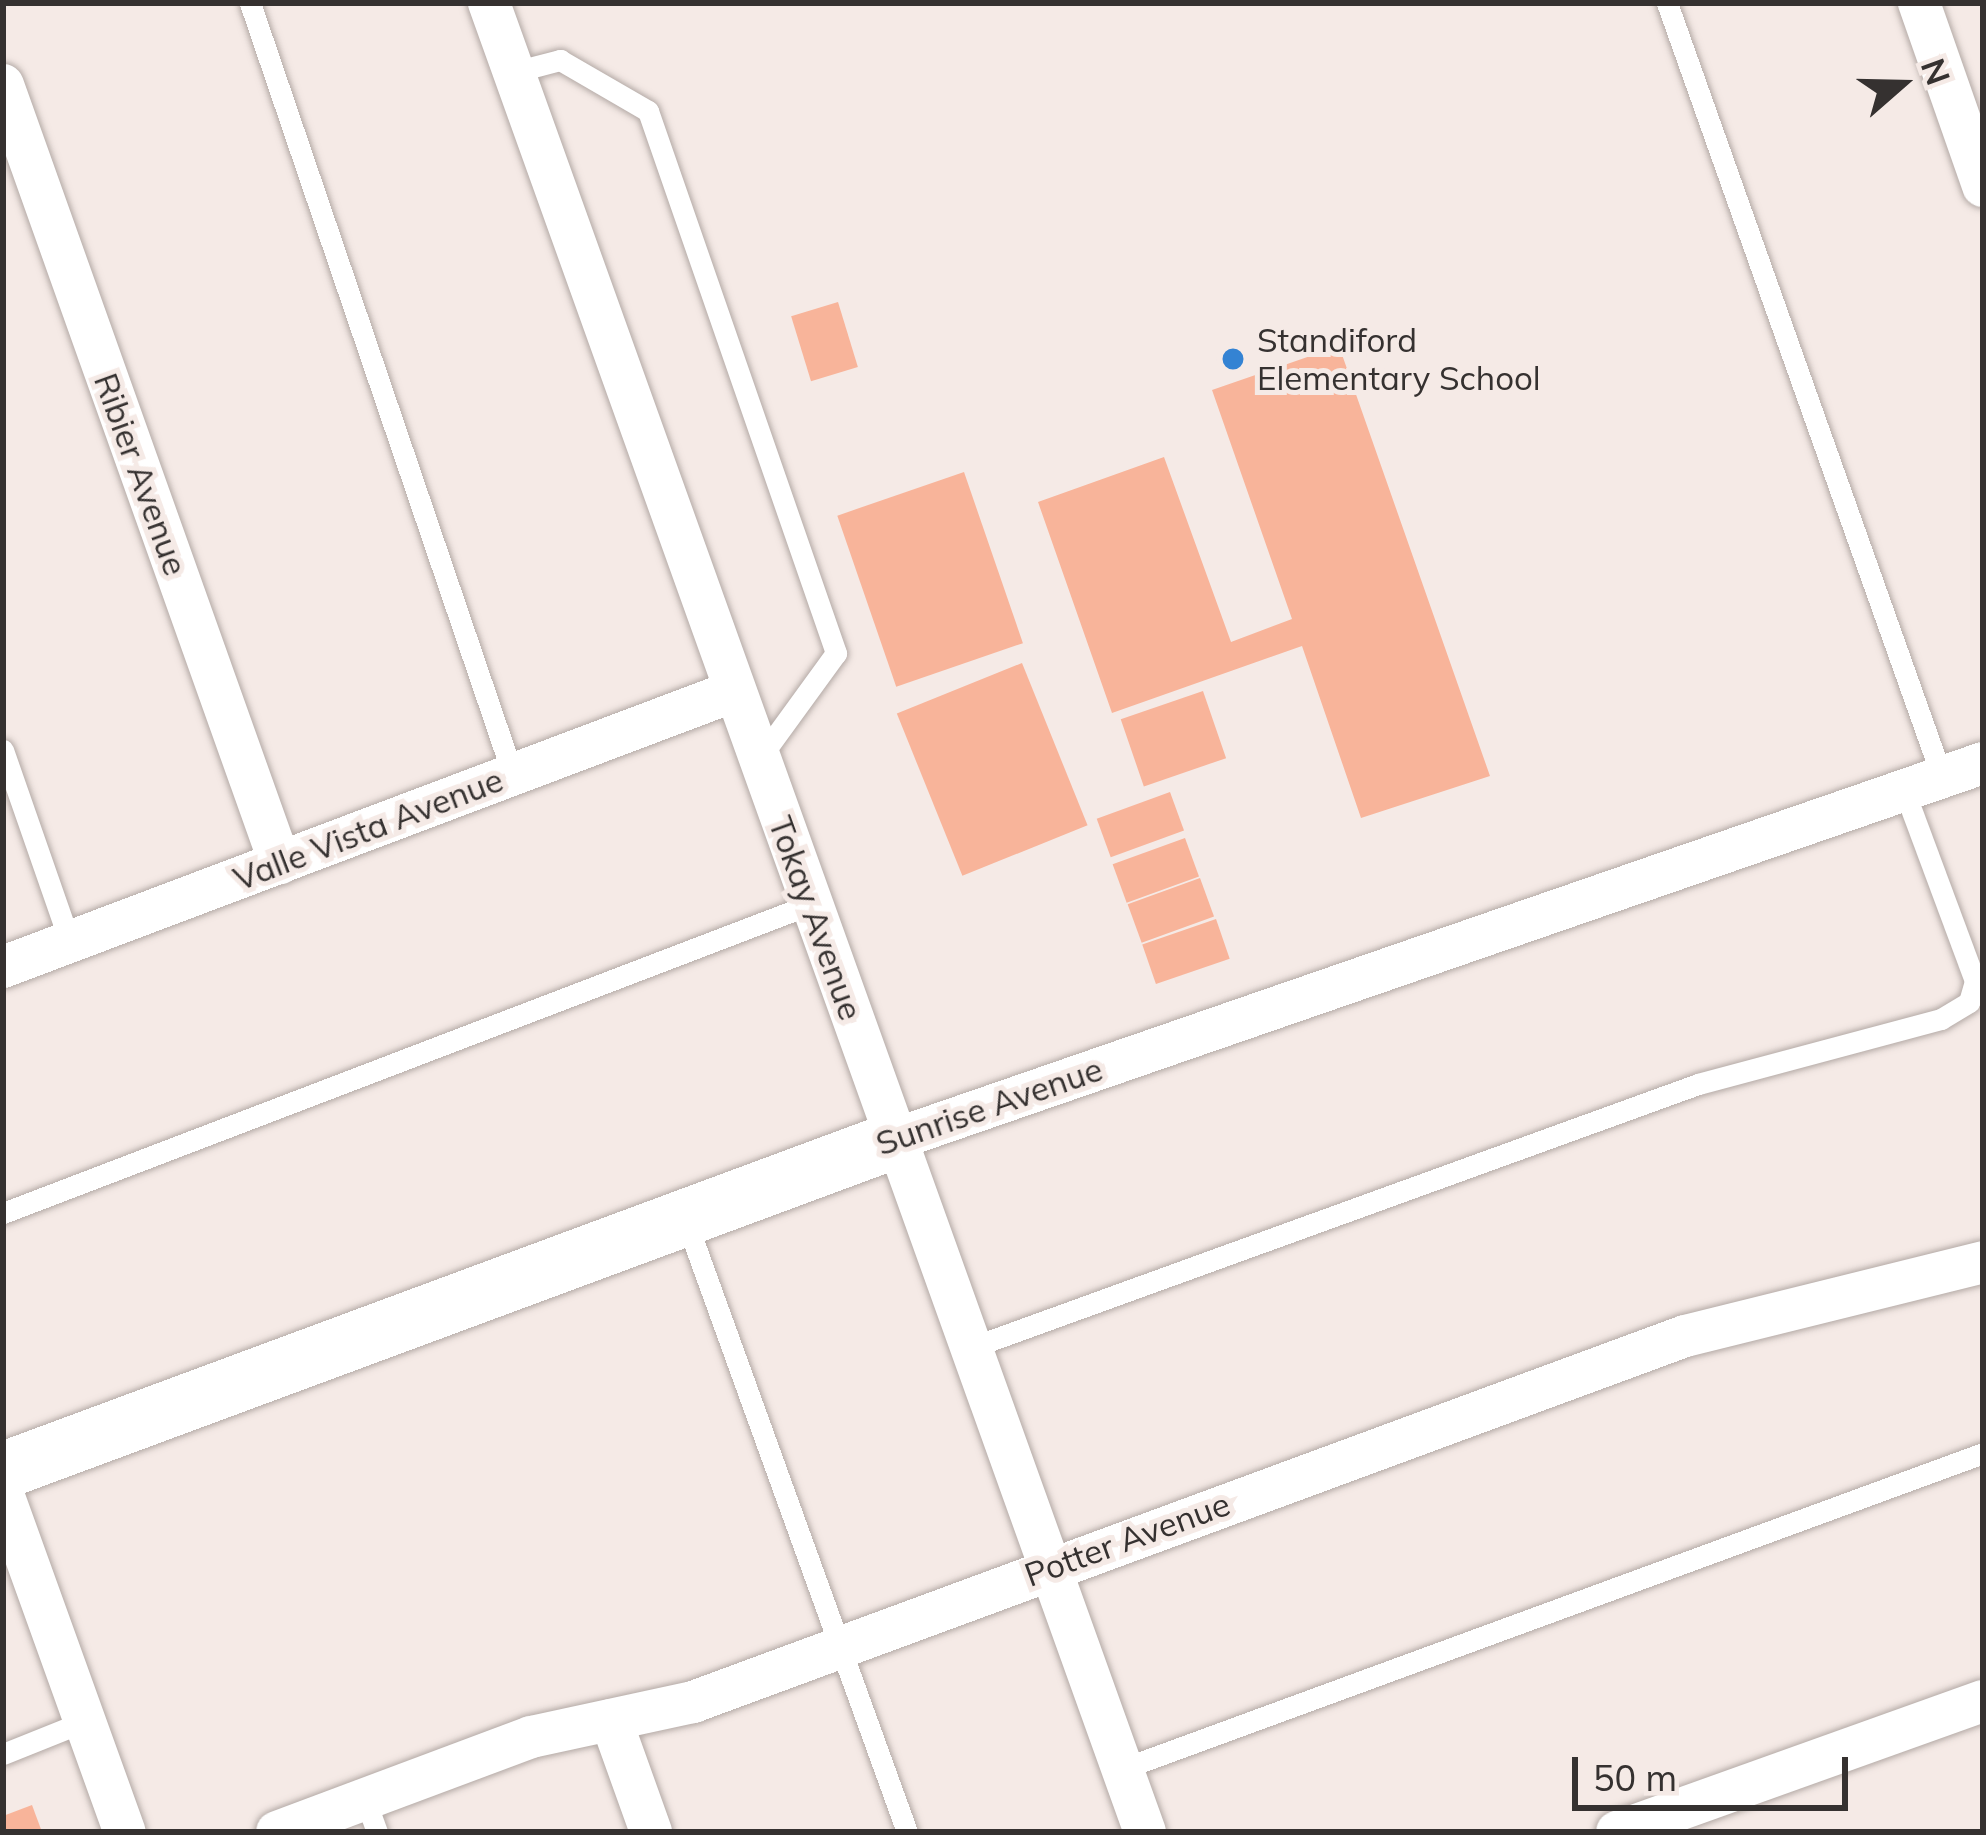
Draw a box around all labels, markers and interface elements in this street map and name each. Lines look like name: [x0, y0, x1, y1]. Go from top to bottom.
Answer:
north arrow: [1842, 24, 1962, 144]
text: N: [1913, 53, 1960, 90]
place label: Standiford Elementary School: [1257, 320, 1541, 398]
marker: Standiford Elementary School: [1220, 346, 1246, 372]
street label: Ribier Avenue: [86, 368, 196, 580]
street label: Valle Vista Avenue: [228, 759, 508, 899]
street label: Tokay Avenue: [761, 811, 871, 1025]
street label: Sunrise Avenue: [871, 1049, 1107, 1163]
street label: Potter Avenue: [1019, 1484, 1235, 1594]
scale bar: [1578, 1733, 1854, 1807]
text: 50 m: [1593, 1755, 1677, 1800]

